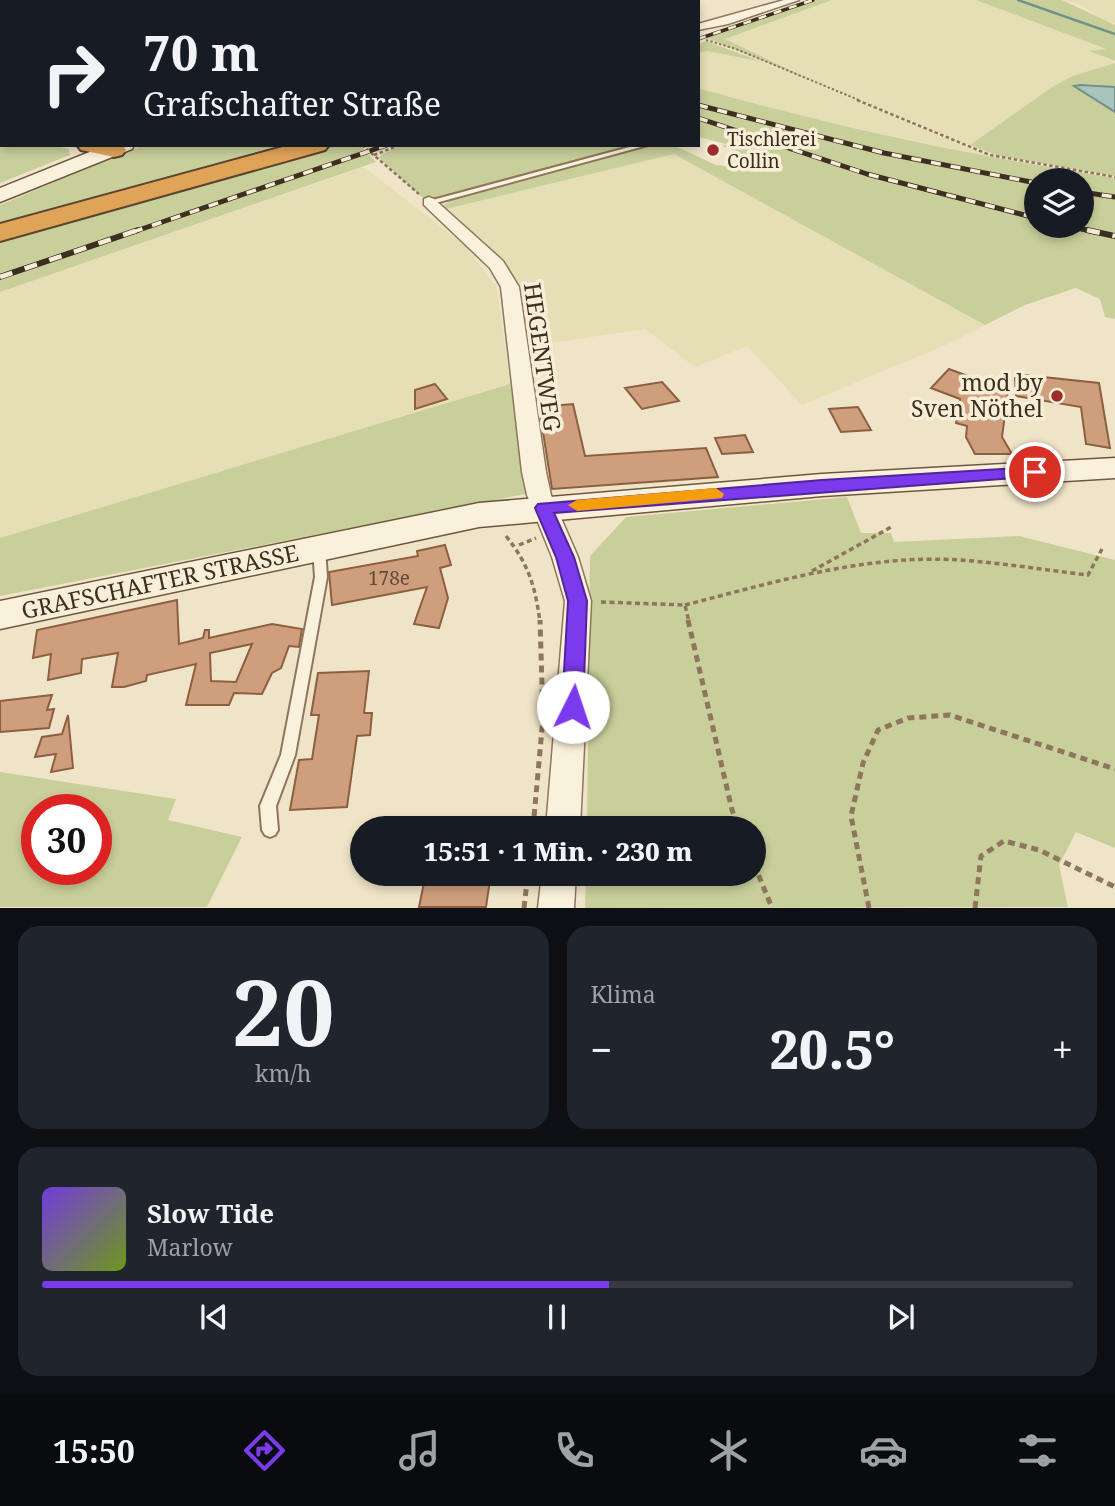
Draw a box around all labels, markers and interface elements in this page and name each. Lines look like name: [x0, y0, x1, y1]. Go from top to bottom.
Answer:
text: 70 m: [143, 19, 259, 85]
icon: right: [28, 28, 119, 119]
text: Grafschafter Straße: [143, 82, 441, 125]
place label: Tischlerei Collin: [727, 126, 816, 174]
marker: Tischlerei Collin: [705, 142, 721, 158]
map controls: [1024, 168, 1094, 238]
button: layers: [1024, 168, 1094, 238]
street label: HEGENTWEG: [517, 280, 569, 433]
place label: mod by Sven Nöthel: [911, 366, 1043, 424]
marker: mod by Sven Nöthel: [1049, 388, 1065, 404]
pin: [1005, 442, 1065, 502]
icon: arrive: [1016, 453, 1054, 491]
street label: GRAFSCHAFTER STRASSE: [18, 536, 301, 626]
house number: 178e: [368, 565, 410, 591]
position arrow: [536, 670, 610, 744]
speed limit sign: 30: [21, 794, 112, 885]
text: 15:51 · 1 Min. · 230 m: [424, 833, 692, 869]
text: 20: [232, 949, 335, 1073]
text: Klima: [591, 978, 656, 1010]
text: 20.5°: [769, 1013, 895, 1084]
text: −: [591, 1023, 613, 1075]
text: +: [1052, 1023, 1073, 1075]
text: km/h: [255, 1057, 311, 1089]
text: Slow Tide: [147, 1195, 274, 1231]
text: Marlow: [147, 1231, 233, 1263]
icon: previous: [195, 1298, 233, 1336]
icon: pause: [538, 1298, 576, 1336]
icon: next: [882, 1298, 920, 1336]
icon: directions: [240, 1426, 289, 1475]
icon: music: [395, 1426, 444, 1475]
icon: phone: [550, 1426, 599, 1475]
icon: climate: [704, 1426, 753, 1475]
icon: car: [859, 1426, 908, 1475]
icon: filters: [1013, 1426, 1062, 1475]
text: 15:50: [53, 1429, 135, 1472]

